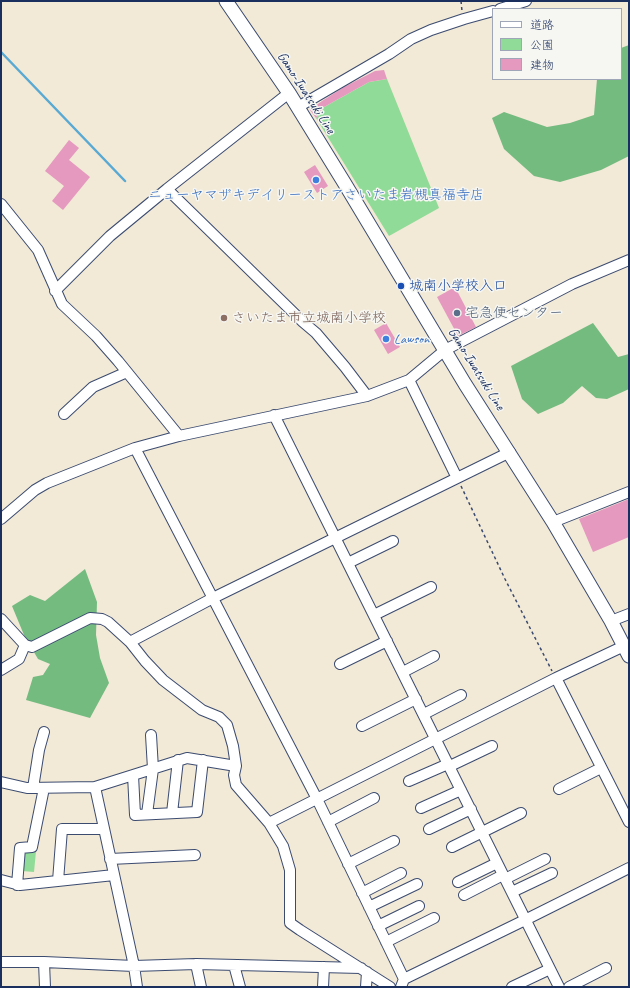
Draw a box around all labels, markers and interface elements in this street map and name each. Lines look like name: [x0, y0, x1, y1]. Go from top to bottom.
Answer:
legend: [492, 8, 622, 80]
text: 道路: [530, 17, 554, 33]
text: 公園: [530, 37, 554, 53]
street label: Gamo-Iwatsuki Line: [273, 49, 339, 137]
text: 建物: [530, 57, 554, 73]
marker: ニューヤマザキデイリーストアさいたま岩槻真福寺店: [311, 175, 321, 185]
place label: ニューヤマザキデイリーストアさいたま岩槻真福寺店: [148, 187, 484, 203]
place label: 城南小学校入口: [409, 278, 507, 294]
marker: 城南小学校入口: [396, 281, 406, 291]
place label: 宅急便センター: [465, 305, 563, 321]
marker: 宅急便センター: [452, 308, 462, 318]
place label: さいたま市立城南小学校: [232, 310, 386, 326]
marker: さいたま市立城南小学校: [219, 313, 229, 323]
street label: Gamo-Iwatsuki Line: [444, 325, 508, 413]
place label: Lawson: [394, 331, 429, 347]
marker: Lawson: [381, 334, 391, 344]

